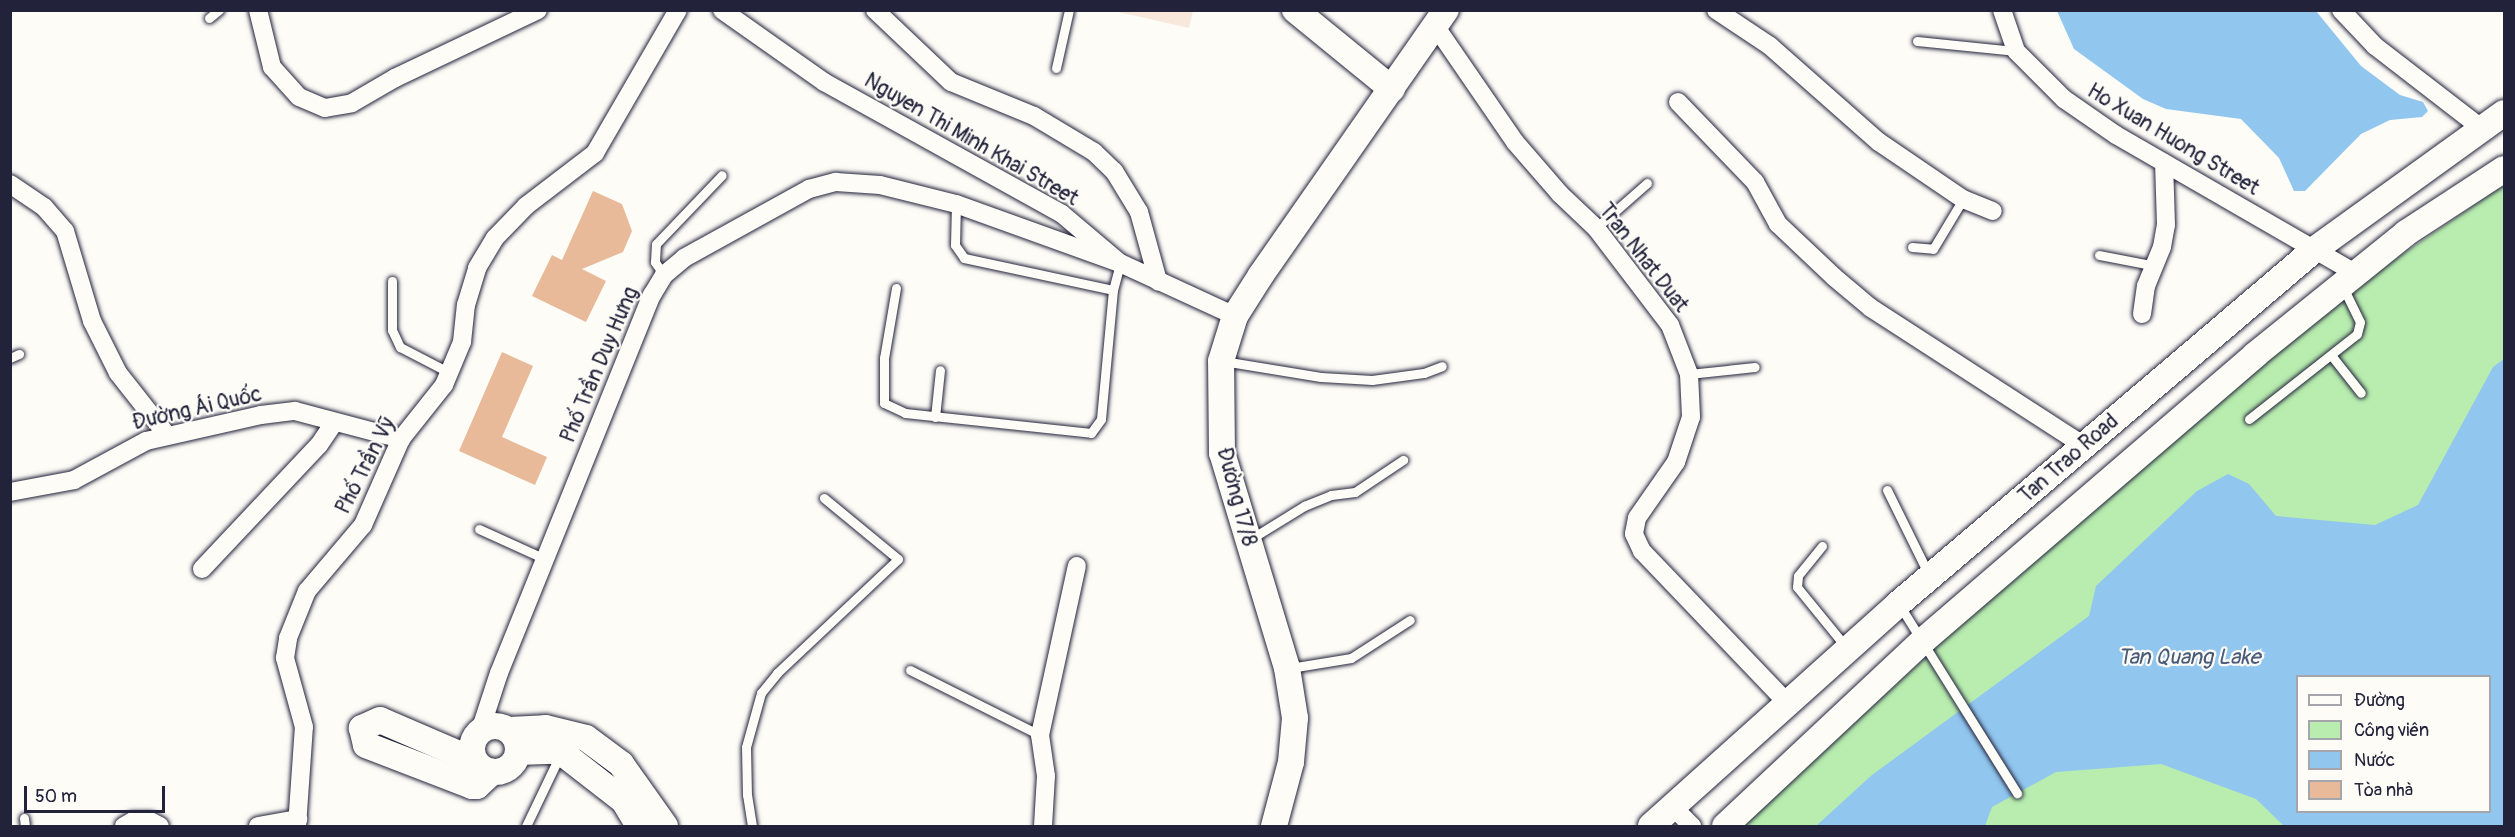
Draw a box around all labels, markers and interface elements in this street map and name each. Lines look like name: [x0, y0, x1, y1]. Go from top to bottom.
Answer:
street label: Nguyen Thi Minh Khai Street: [860, 68, 1082, 212]
street label: Ho Xuan Huong Street: [2082, 79, 2264, 201]
street label: Tran Nhat Duat: [1593, 199, 1693, 317]
street label: Phố Trần Duy Hưng: [556, 283, 644, 447]
street label: Đường Ái Quốc: [130, 382, 264, 436]
street label: Tan Trao Road: [2014, 409, 2124, 509]
street label: Phố Trần Vỹ: [331, 414, 401, 518]
street label: Đường 17/8: [1211, 445, 1261, 549]
water label: Tan Quang Lake: [2118, 645, 2260, 671]
legend: [2296, 675, 2491, 813]
text: Đường: [2354, 689, 2405, 712]
text: Công viên: [2354, 719, 2429, 742]
text: Nước: [2354, 749, 2395, 772]
scale bar: [27, 774, 168, 812]
text: Tòa nhà: [2354, 779, 2413, 802]
text: 50 m: [35, 785, 77, 808]

